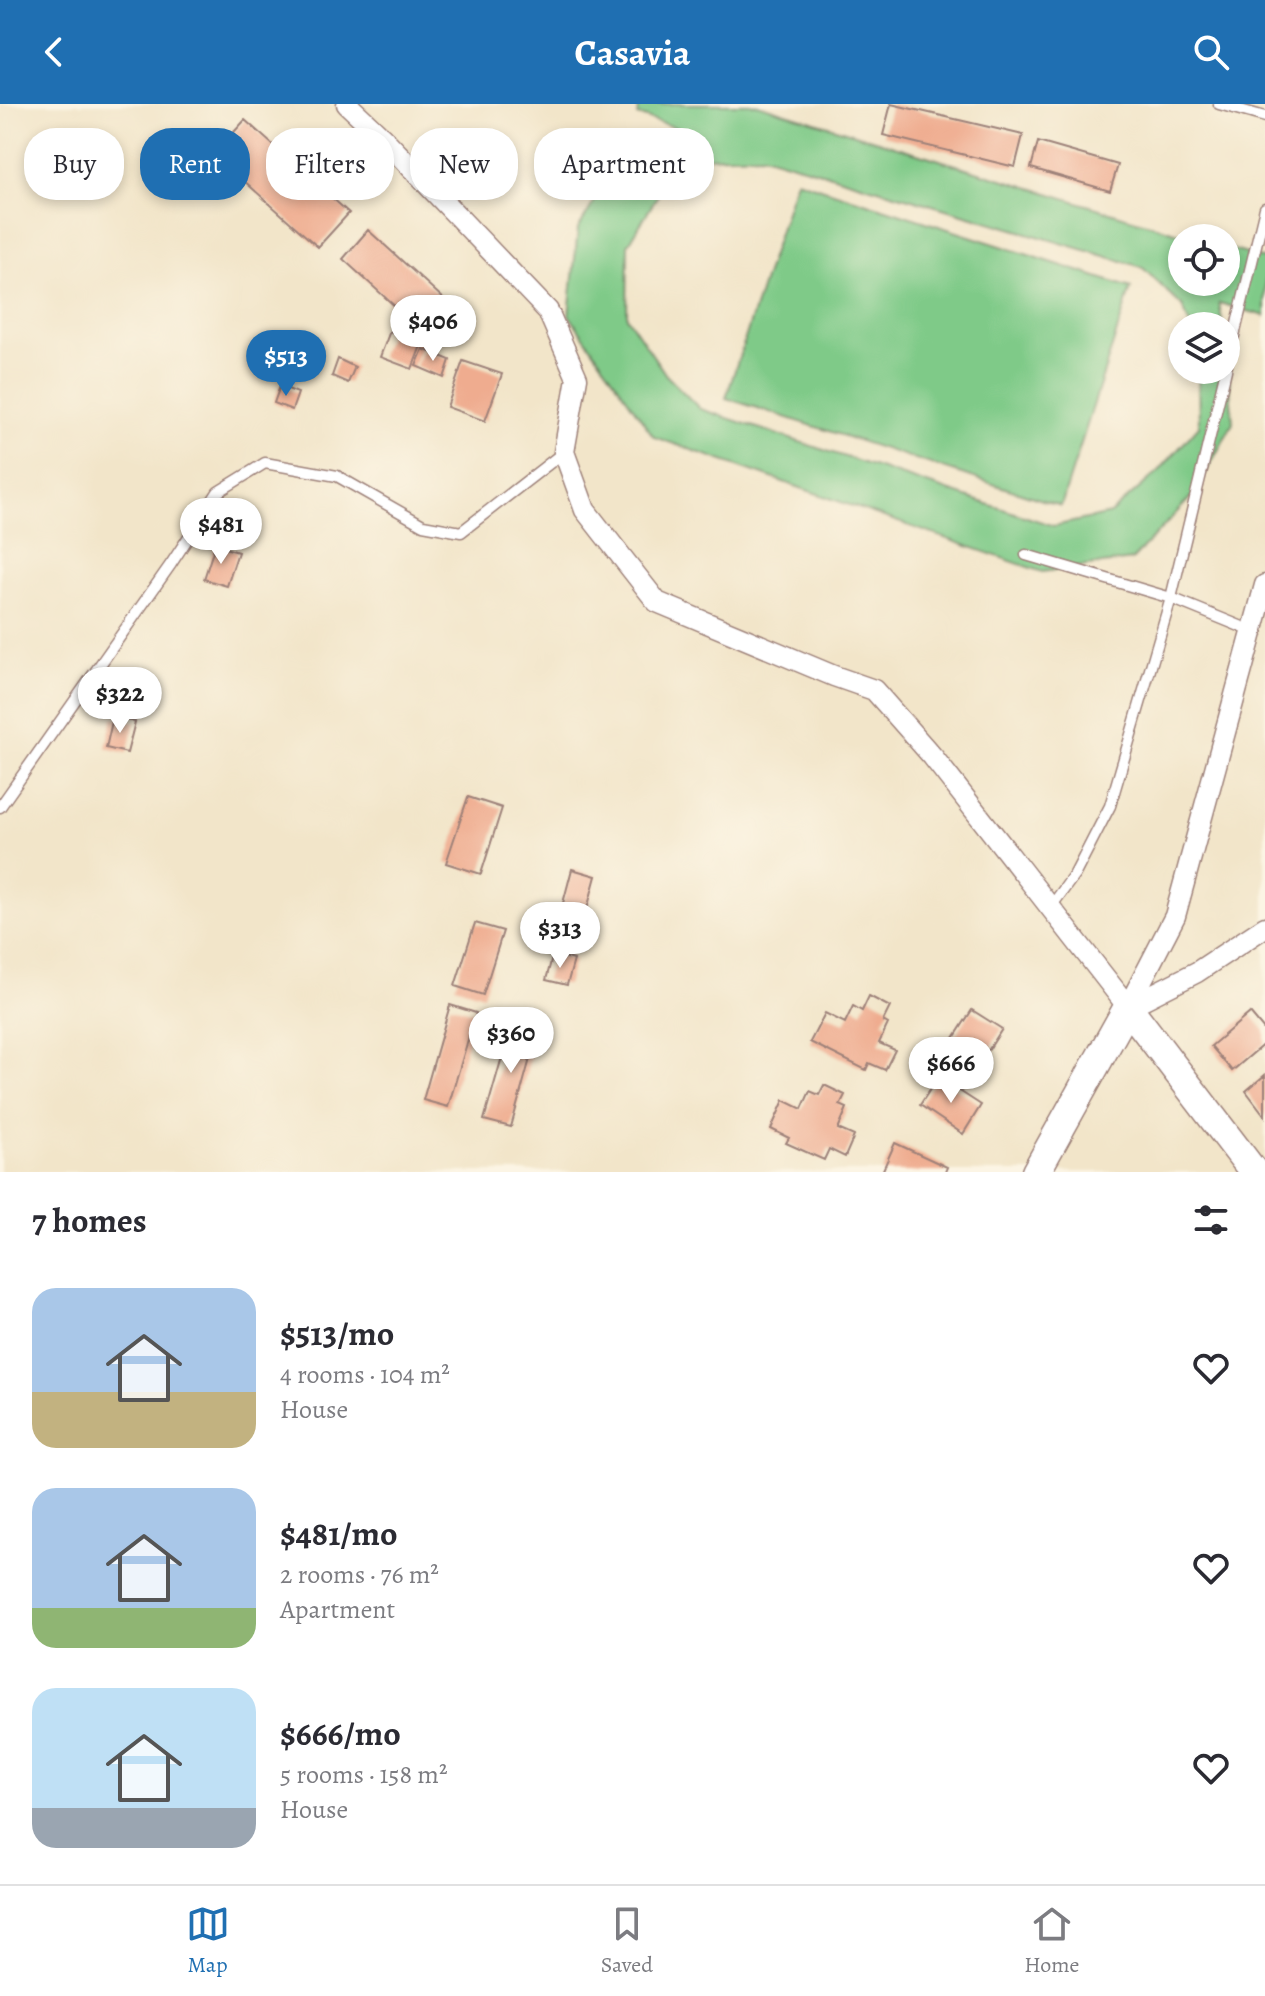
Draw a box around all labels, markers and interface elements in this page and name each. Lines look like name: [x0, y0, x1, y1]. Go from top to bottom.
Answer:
text: Casavia: [575, 28, 690, 77]
icon: back: [32, 30, 76, 74]
icon: search: [1189, 30, 1233, 74]
chip: Buy: [24, 128, 124, 200]
chip: Rent: [140, 128, 250, 200]
chip: Filters: [266, 128, 394, 200]
chip: New: [410, 128, 518, 200]
chip: Apartment: [534, 128, 714, 200]
map controls: [1168, 224, 1240, 384]
button: locate: [1168, 224, 1240, 296]
pin: $406: [386, 295, 480, 363]
text: $406: [408, 303, 458, 338]
button: layers: [1168, 312, 1240, 384]
pin: $513: [239, 330, 333, 398]
text: $513: [264, 338, 308, 373]
pin: $481: [174, 498, 268, 566]
text: $481: [198, 506, 244, 541]
pin: $322: [73, 667, 167, 735]
text: $322: [96, 675, 144, 710]
pin: $313: [513, 902, 607, 970]
text: $313: [538, 910, 582, 945]
pin: $360: [464, 1007, 558, 1075]
text: $360: [487, 1015, 535, 1050]
pin: $666: [904, 1037, 998, 1105]
text: $666: [927, 1045, 975, 1080]
text: 7 homes: [32, 1197, 147, 1244]
icon: filters: [1189, 1198, 1233, 1242]
text: $513/mo: [280, 1310, 394, 1357]
icon: home: [96, 1320, 192, 1416]
icon: heart: [1189, 1346, 1233, 1390]
text: 4 rooms · 104 m²: [280, 1357, 450, 1392]
text: House: [280, 1392, 348, 1427]
text: $481/mo: [280, 1510, 398, 1557]
icon: home: [96, 1520, 192, 1616]
icon: heart: [1189, 1546, 1233, 1590]
text: 2 rooms · 76 m²: [280, 1557, 439, 1592]
text: Apartment: [280, 1592, 395, 1627]
text: $666/mo: [280, 1710, 401, 1757]
icon: home: [96, 1720, 192, 1816]
icon: heart: [1189, 1746, 1233, 1790]
text: 5 rooms · 158 m²: [280, 1757, 447, 1792]
text: House: [280, 1792, 348, 1827]
tab: Map: [186, 1902, 230, 1980]
tab: Saved: [601, 1902, 653, 1980]
tab: Home: [1024, 1902, 1079, 1980]

